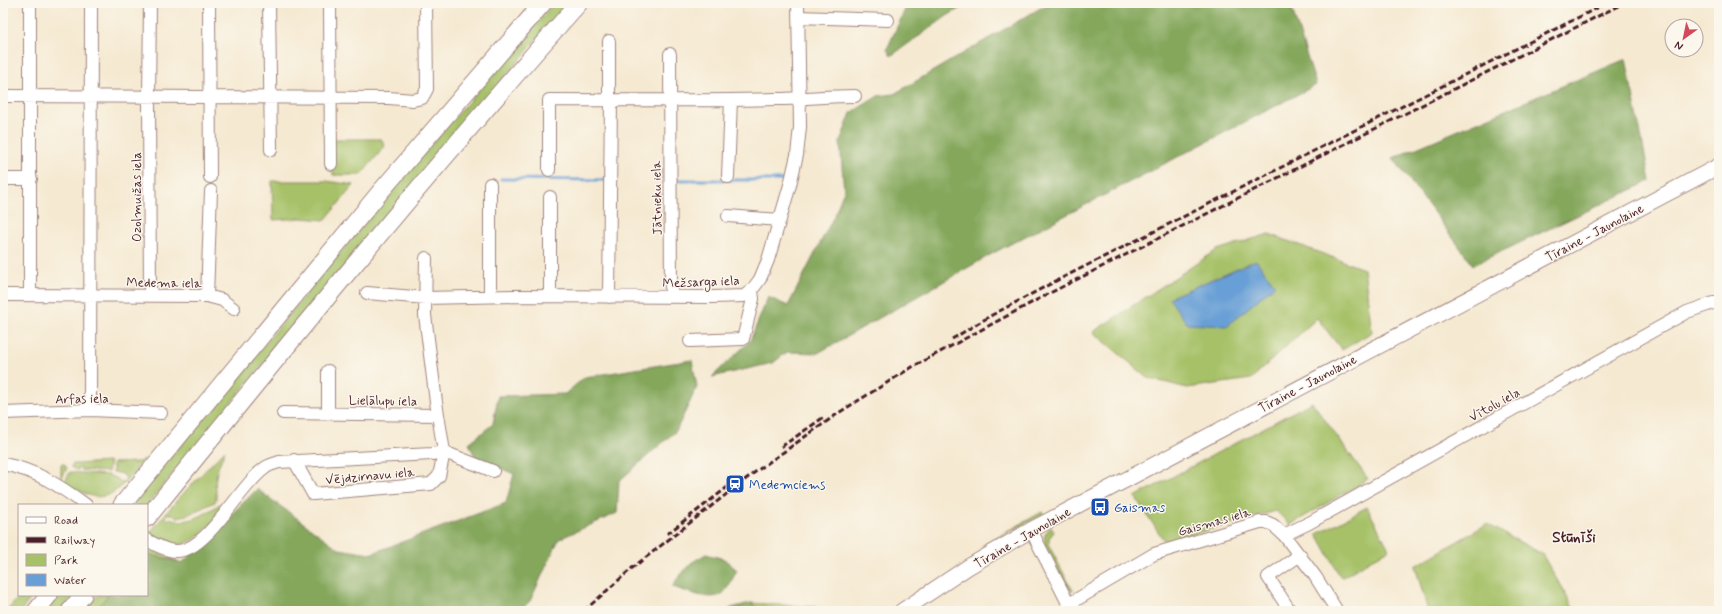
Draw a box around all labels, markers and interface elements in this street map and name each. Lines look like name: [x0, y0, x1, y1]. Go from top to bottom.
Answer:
north arrow: [1664, 18, 1704, 58]
text: N: [1672, 38, 1686, 53]
street label: Ozolmuižas iela: [129, 152, 146, 242]
street label: Jātnieku iela: [648, 160, 667, 235]
street label: Tīraine - Jaunolaine: [1543, 200, 1647, 266]
street label: Mežsarga iela: [662, 273, 740, 293]
street label: Medema iela: [126, 274, 202, 293]
street label: Tīraine - Jaunolaine: [1256, 351, 1360, 417]
street label: Vītolu iela: [1466, 384, 1523, 426]
street label: Arfas iela: [55, 391, 109, 408]
street label: Lielālupu iela: [349, 392, 417, 411]
street label: Vējdzirnavu iela: [325, 464, 416, 489]
station icon: Medemciems: [724, 473, 746, 495]
place label: Medemciems: [749, 477, 826, 494]
bus stop icon: Gaismas: [1089, 496, 1111, 518]
place label: Gaismas: [1114, 500, 1165, 517]
legend: [18, 504, 148, 596]
street label: Tīraine - Jaunolaine: [971, 504, 1074, 573]
street label: Gaismas iela: [1176, 504, 1253, 541]
text: Road: [54, 513, 78, 529]
district label: Stūnīši: [1552, 528, 1596, 548]
text: Railway: [54, 533, 96, 549]
text: Park: [54, 553, 78, 569]
text: Water: [54, 573, 86, 589]

